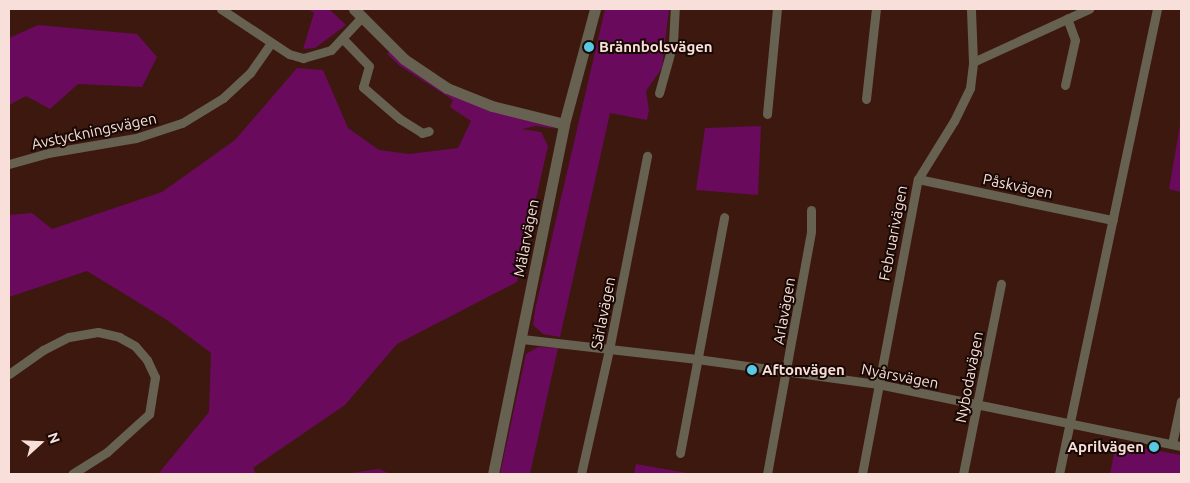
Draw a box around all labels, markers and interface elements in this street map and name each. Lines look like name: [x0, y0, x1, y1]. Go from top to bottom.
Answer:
place label: Brännbolsvägen: [599, 38, 713, 56]
marker: Brännbolsvägen: [583, 41, 595, 53]
street label: Avstyckningsvägen: [30, 109, 158, 153]
street label: Påskvägen: [981, 170, 1055, 202]
street label: Februarivägen: [875, 184, 911, 282]
street label: Mälarvägen: [510, 198, 542, 278]
street label: Särlavägen: [587, 275, 619, 351]
street label: Arlavägen: [769, 276, 799, 346]
street label: Nybodavägen: [951, 330, 987, 424]
street label: Nyårsvägen: [860, 360, 940, 392]
place label: Aftonvägen: [762, 361, 845, 379]
marker: Aftonvägen: [746, 364, 758, 376]
north arrow: [15, 418, 65, 468]
text: N: [45, 430, 63, 446]
place label: Aprilvägen: [1067, 438, 1144, 456]
marker: Aprilvägen: [1148, 441, 1160, 453]

